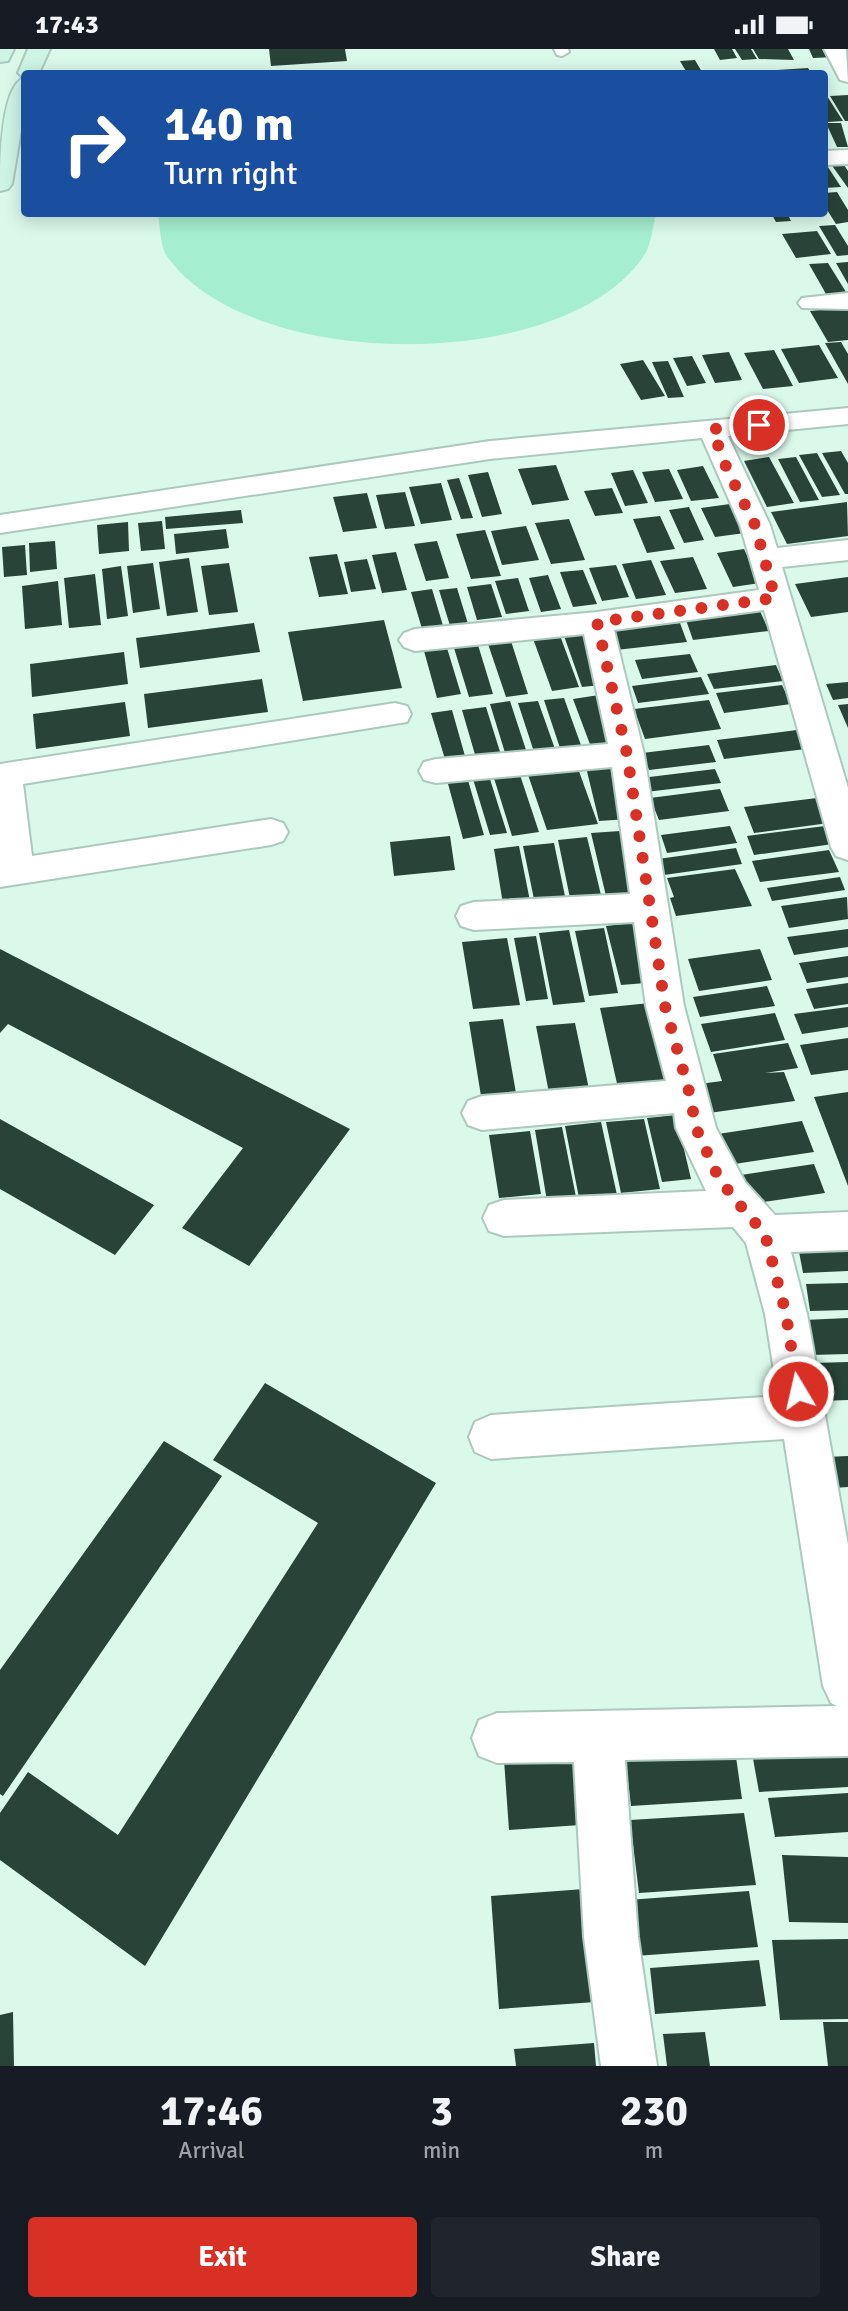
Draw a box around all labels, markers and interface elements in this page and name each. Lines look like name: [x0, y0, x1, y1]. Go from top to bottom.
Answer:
text: 17:43: [35, 9, 99, 41]
text: 140 m: [164, 94, 294, 154]
icon: right: [49, 98, 140, 189]
text: Turn right: [164, 154, 297, 193]
pin: [729, 395, 789, 455]
icon: arrive: [740, 406, 778, 444]
position arrow: [761, 1354, 835, 1428]
text: 17:46: [160, 2086, 263, 2137]
text: 3: [430, 2086, 453, 2137]
text: 230: [620, 2086, 688, 2137]
text: Arrival: [178, 2136, 245, 2165]
text: min: [423, 2136, 460, 2165]
text: m: [645, 2136, 663, 2165]
button: Exit: [28, 2217, 417, 2297]
button: Share: [431, 2217, 820, 2297]

